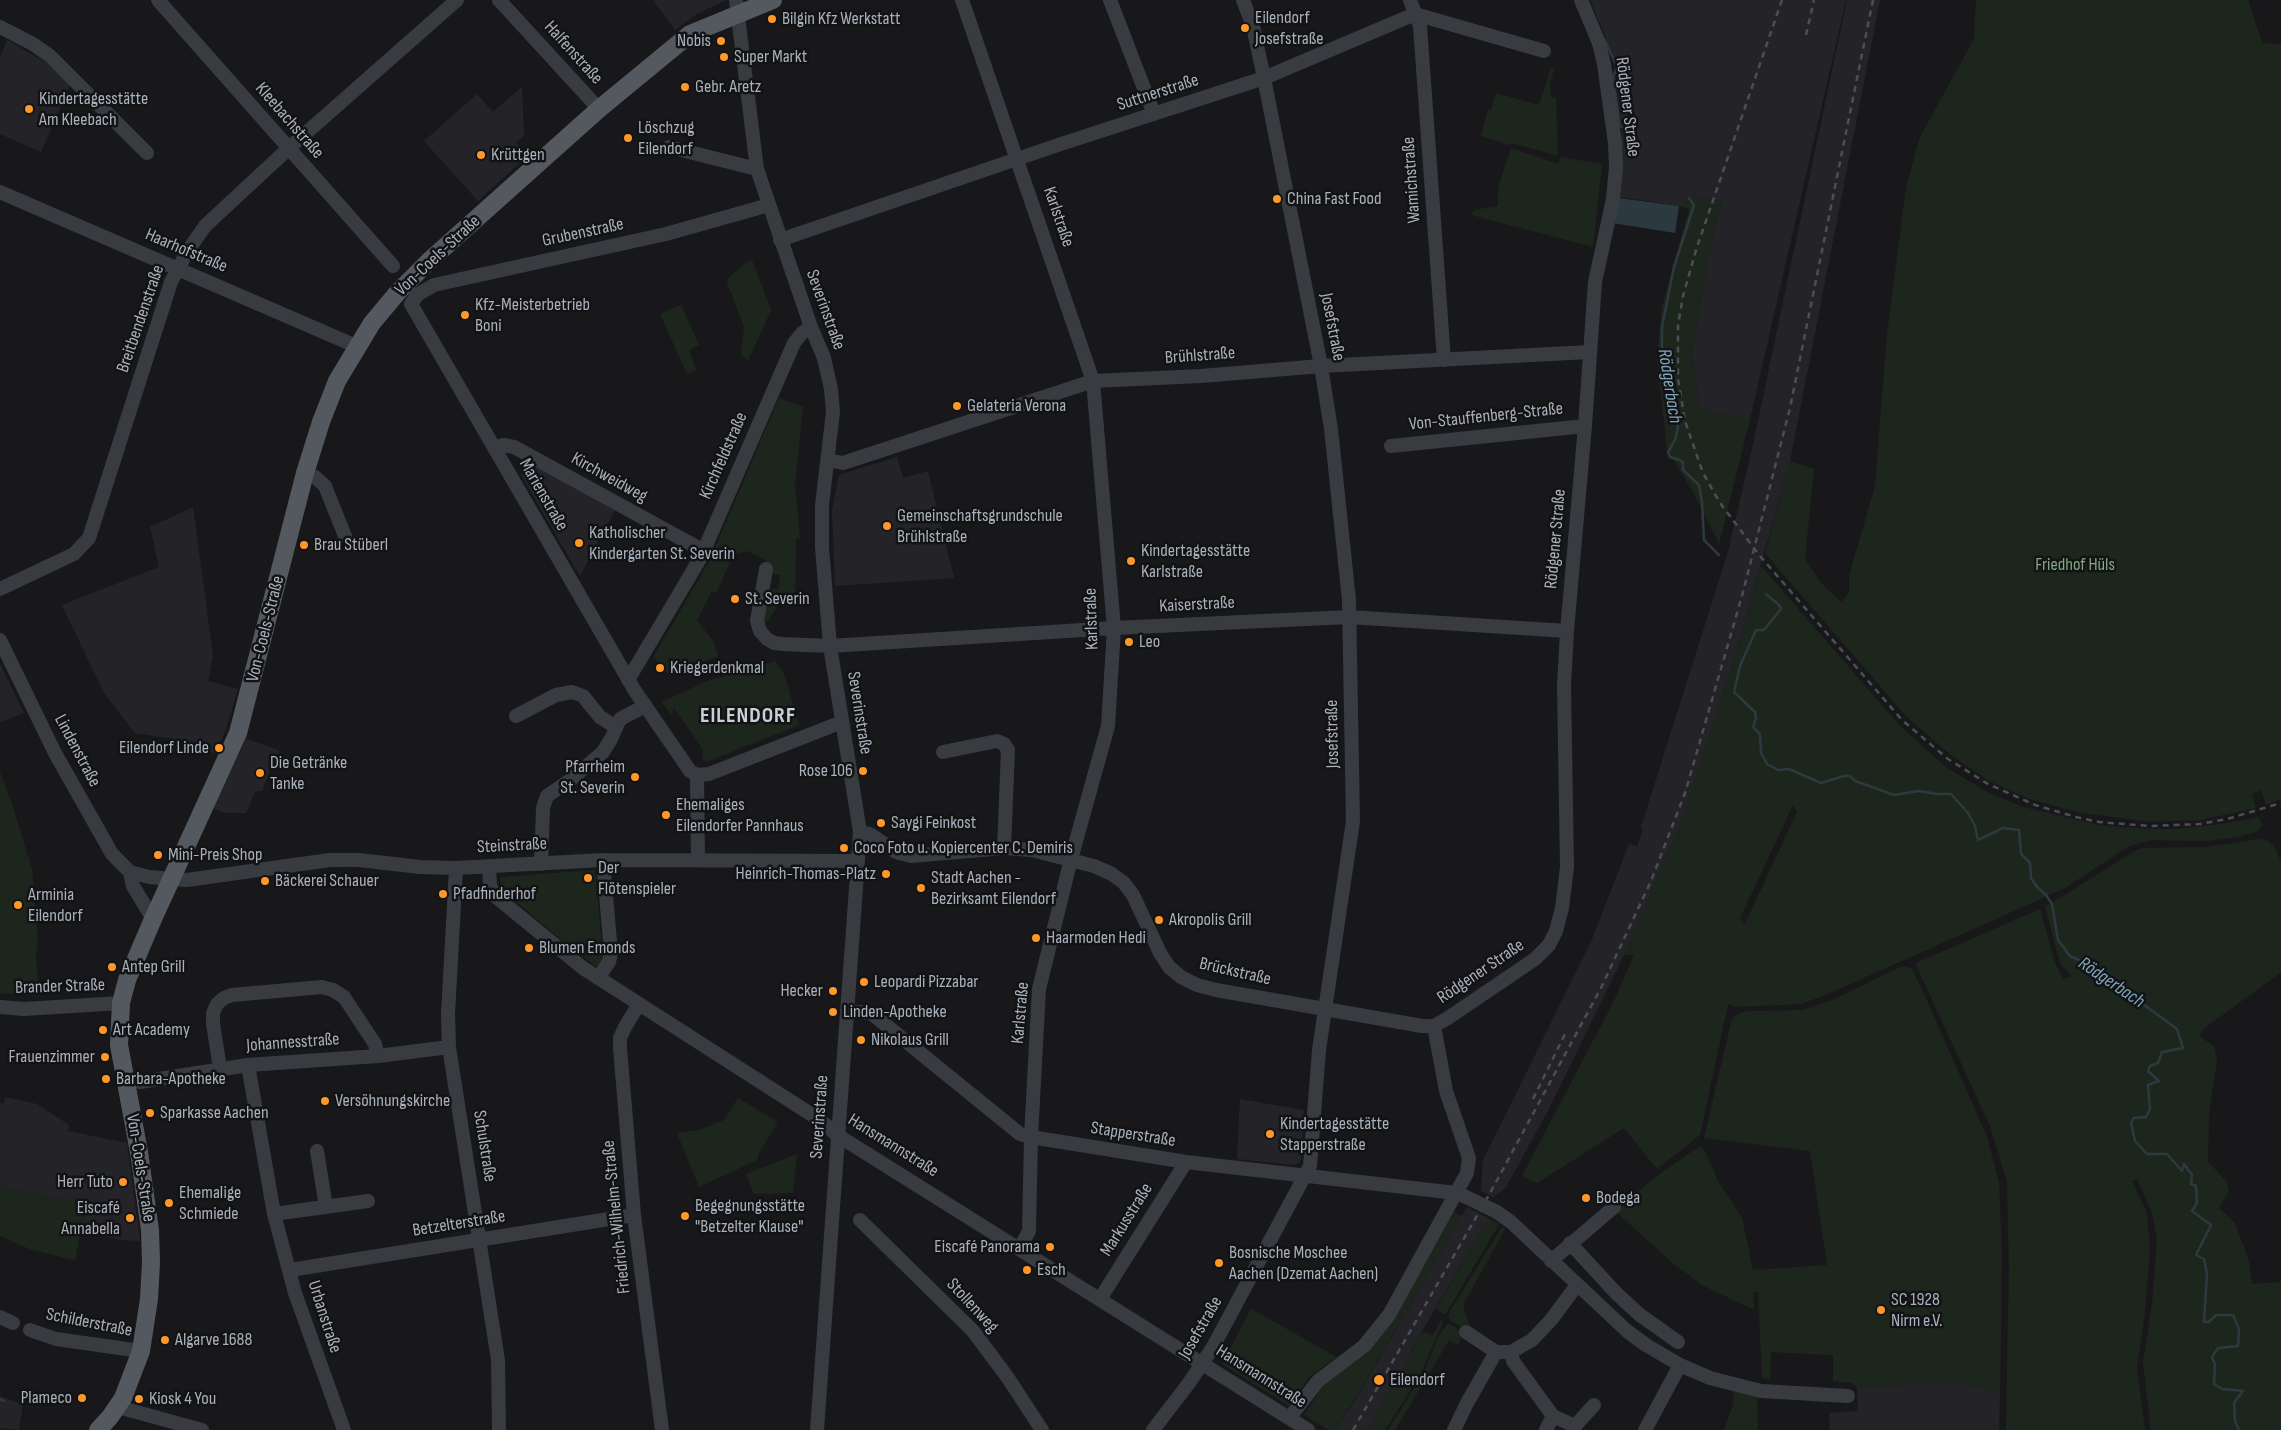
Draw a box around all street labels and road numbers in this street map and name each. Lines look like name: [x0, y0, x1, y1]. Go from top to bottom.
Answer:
street label: Halfenstraße: [539, 17, 607, 89]
street label: Rödgener Straße: [1610, 56, 1644, 158]
street label: Suttnerstraße: [1114, 70, 1202, 116]
street label: Kleebachstraße: [250, 78, 328, 164]
street label: Wamichstraße: [1398, 136, 1426, 224]
street label: Karlstraße: [1038, 184, 1078, 250]
street label: Von-Coels-Straße: [391, 211, 485, 301]
street label: Grubenstraße: [540, 214, 626, 252]
street label: Haarhofstraße: [142, 224, 230, 278]
street label: Breitbendenstraße: [112, 262, 170, 376]
street label: Severinstraße: [801, 267, 849, 353]
street label: Josefstraße: [1315, 291, 1349, 363]
street label: Brühlstraße: [1164, 343, 1236, 369]
street label: Von-Stauffenberg-Straße: [1408, 398, 1564, 436]
street label: Kirchfeldstraße: [695, 409, 753, 503]
street label: Kirchweidweg: [567, 448, 651, 508]
street label: Marienstraße: [514, 455, 572, 535]
street label: Rödgener Straße: [1541, 488, 1571, 590]
street label: Von-Coels-Straße: [242, 574, 290, 684]
street label: Karlstraße: [1080, 588, 1104, 650]
street label: Kaiserstraße: [1159, 592, 1235, 618]
street label: Severinstraße: [842, 670, 876, 756]
street label: Josefstraße: [1322, 700, 1344, 768]
street label: Lindenstraße: [49, 711, 105, 791]
street label: Steinstraße: [477, 833, 547, 859]
street label: Rödgener Straße: [1433, 935, 1529, 1009]
street label: Brückstraße: [1197, 953, 1273, 991]
street label: Brander Straße: [15, 975, 105, 999]
street label: Karlstraße: [1008, 981, 1034, 1045]
street label: Johannesstraße: [246, 1029, 340, 1057]
street label: Severinstraße: [806, 1075, 834, 1159]
street label: Schulstraße: [468, 1109, 500, 1183]
street label: Hansmannstraße: [844, 1110, 942, 1182]
street label: Von-Coels-Straße: [121, 1113, 159, 1223]
street label: Stapperstraße: [1089, 1118, 1177, 1152]
street label: Friedrich-Wilhelm-Straße: [598, 1139, 636, 1295]
street label: Markusstraße: [1096, 1180, 1158, 1260]
street label: Betzelterstraße: [411, 1206, 507, 1242]
street label: Stollenweg: [941, 1274, 1003, 1338]
street label: Urbanstraße: [302, 1278, 346, 1356]
street label: Josefstraße: [1174, 1293, 1228, 1363]
street label: Schilderstraße: [44, 1304, 134, 1342]
street label: Hansmannstraße: [1212, 1341, 1310, 1413]

